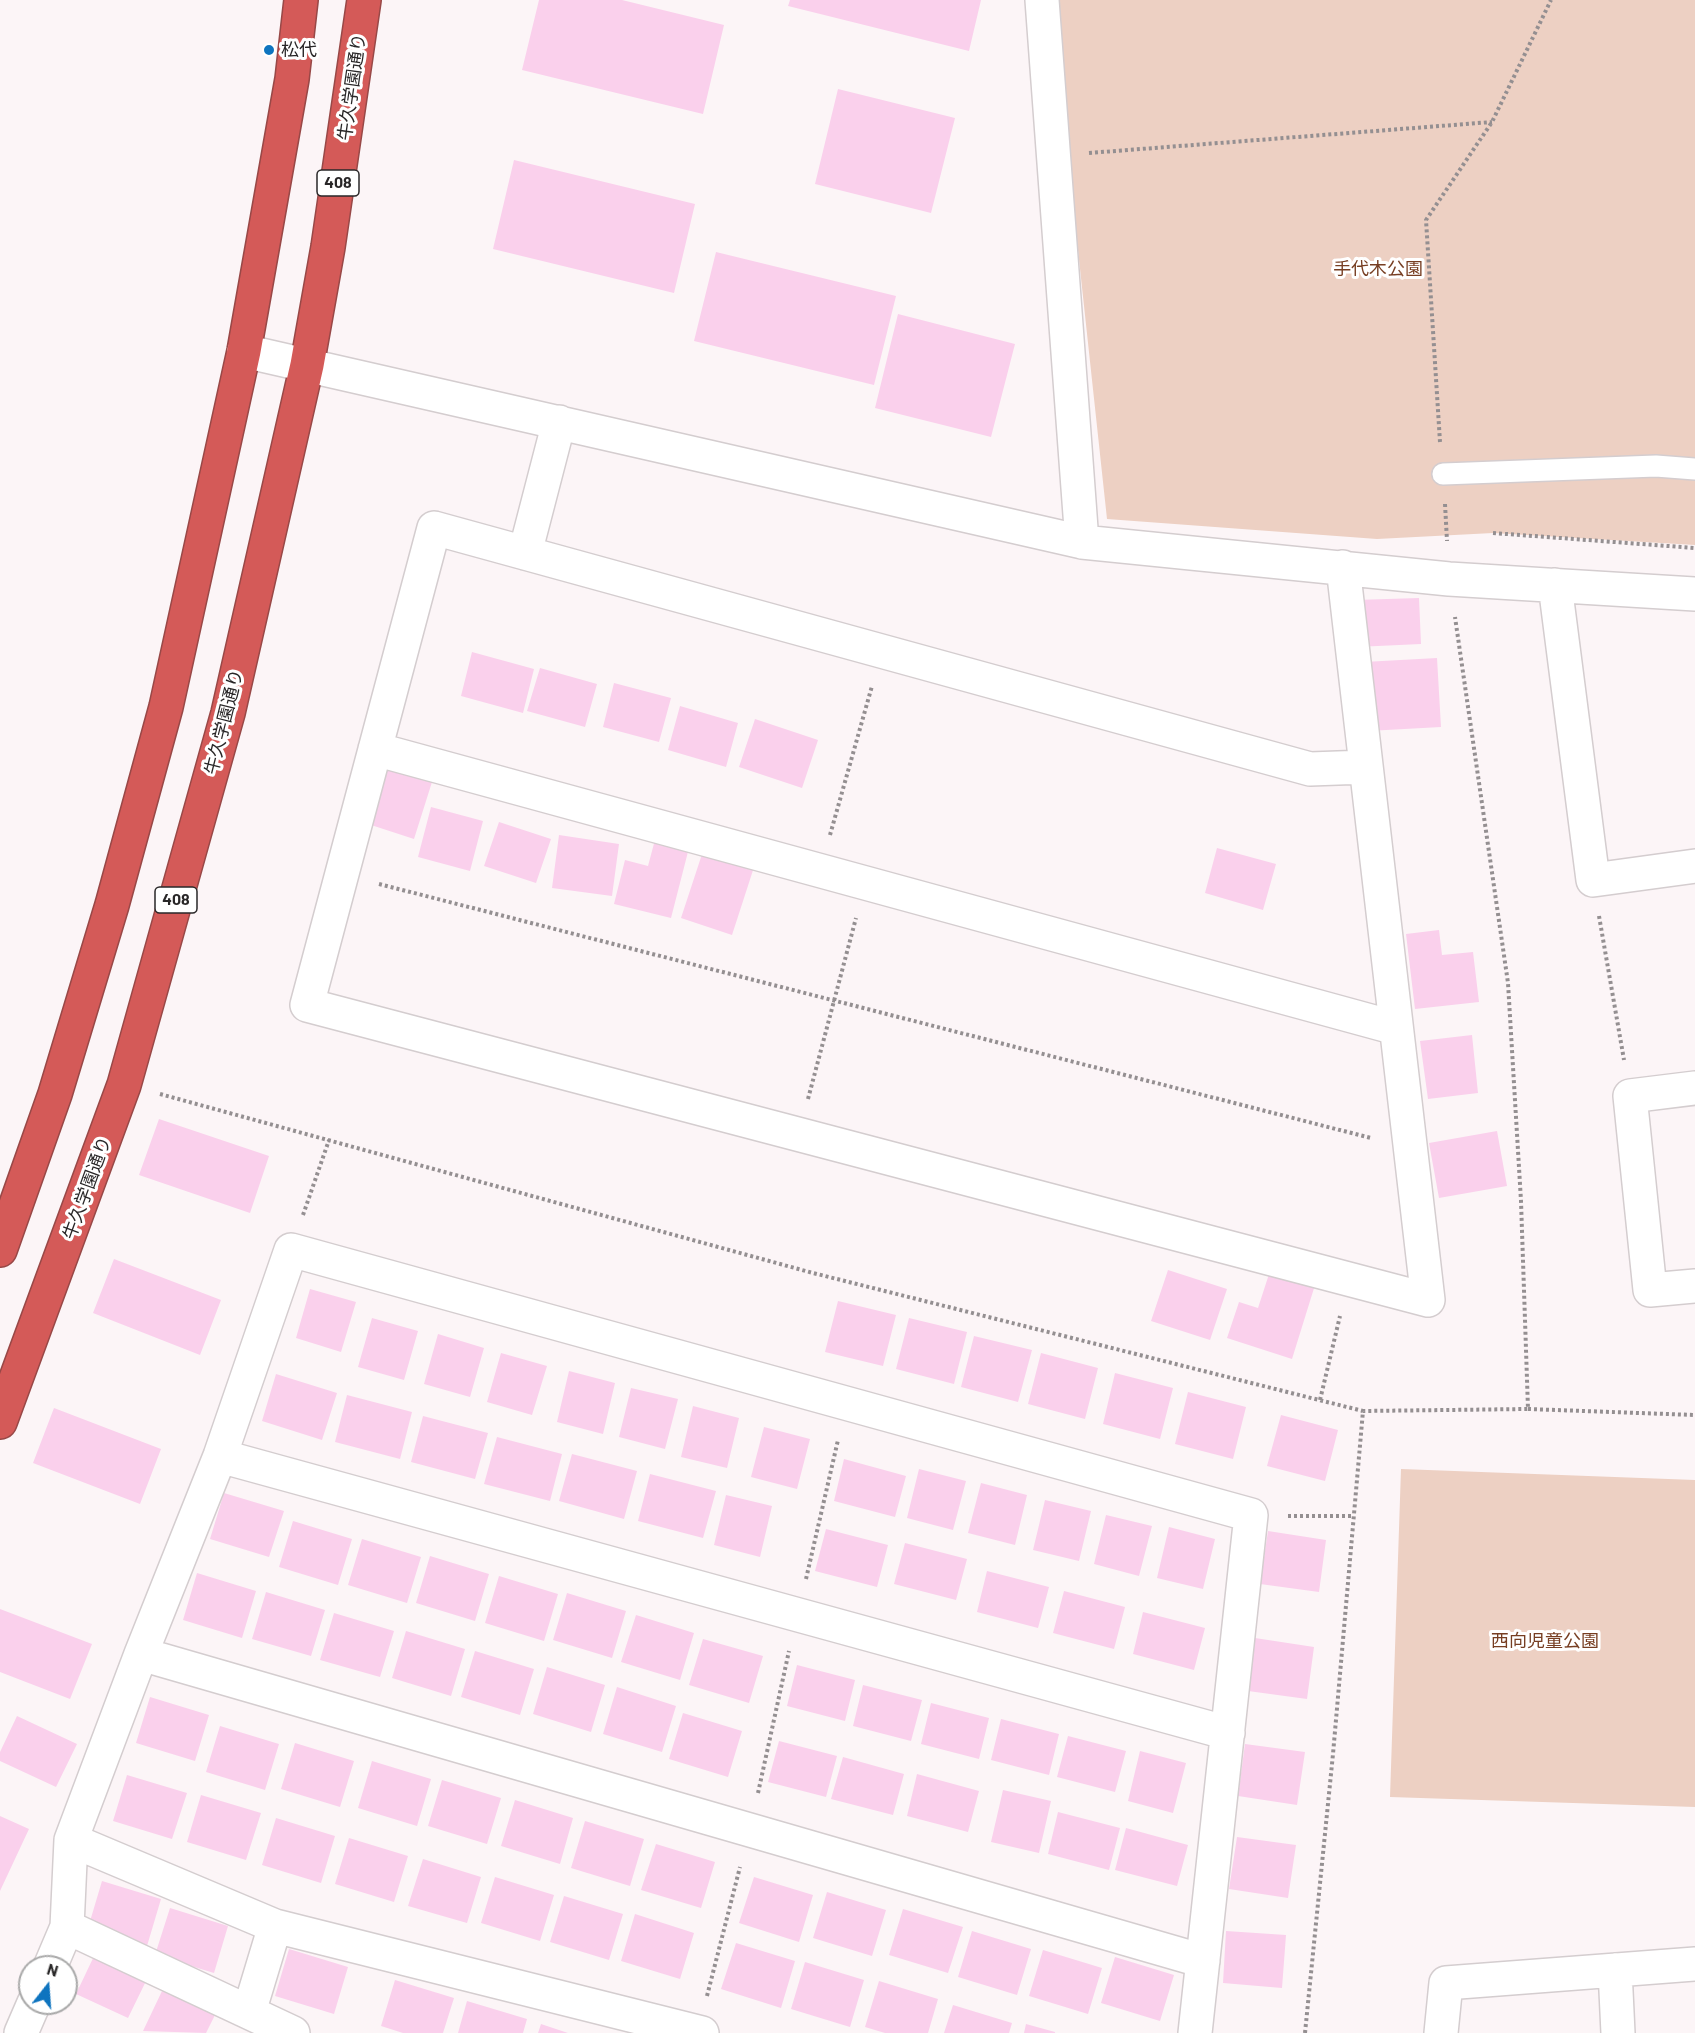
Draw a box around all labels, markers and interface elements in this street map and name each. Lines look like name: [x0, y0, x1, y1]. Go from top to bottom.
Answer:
street label: 牛久学園通り: [334, 32, 370, 142]
place label: 松代: [281, 39, 317, 61]
marker: 松代: [262, 43, 276, 57]
road number: 408: [317, 170, 359, 196]
park label: 手代木公園: [1333, 258, 1423, 280]
street label: 牛久学園通り: [200, 667, 248, 777]
road number: 408: [155, 887, 197, 913]
street label: 牛久学園通り: [58, 1134, 116, 1242]
park label: 西向児童公園: [1491, 1630, 1599, 1652]
north arrow: [18, 1955, 78, 2015]
text: N: [45, 1959, 61, 1980]

